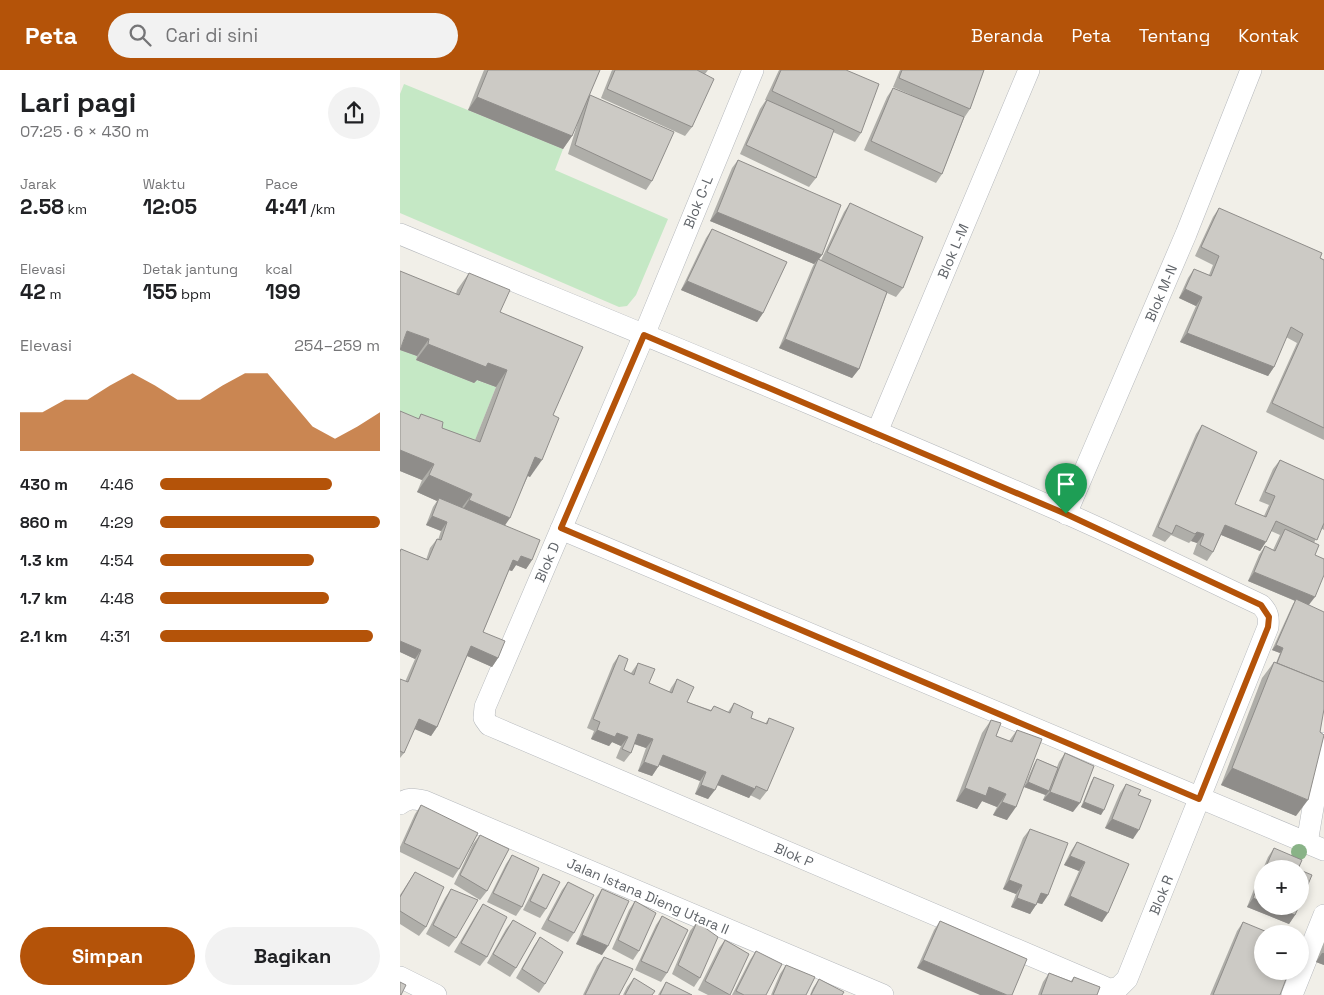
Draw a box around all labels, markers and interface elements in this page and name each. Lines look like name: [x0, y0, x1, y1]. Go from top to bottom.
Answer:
search box: [108, 13, 458, 58]
text: Peta: [25, 20, 78, 51]
icon: search: [126, 21, 154, 49]
text: Cari di sini: [166, 23, 258, 48]
text: Beranda: [971, 24, 1043, 47]
text: Peta: [1071, 24, 1111, 47]
text: Tentang: [1139, 24, 1210, 47]
text: Kontak: [1238, 24, 1299, 47]
text: Lari pagi: [20, 84, 136, 120]
button: share: [328, 87, 380, 139]
text: 07:25 · 6 × 430 m: [20, 121, 149, 142]
street label: Blok C-L: [679, 173, 717, 231]
text: Jarak: [20, 175, 57, 193]
text: Waktu: [143, 175, 185, 193]
text: Pace: [265, 175, 298, 193]
text: 2.58: [20, 193, 64, 220]
text: 12:05: [143, 193, 197, 220]
text: 4:41: [265, 193, 307, 220]
text: km: [64, 200, 87, 218]
text: /km: [307, 200, 335, 218]
street label: Blok L-M: [933, 221, 973, 281]
text: Elevasi: [20, 260, 65, 278]
text: Detak jantung: [143, 260, 238, 278]
text: kcal: [265, 260, 292, 278]
street label: Blok M-N: [1141, 262, 1181, 324]
text: 42: [20, 278, 46, 305]
text: 155: [143, 278, 177, 305]
text: 199: [265, 278, 301, 305]
text: m: [46, 285, 61, 303]
text: bpm: [177, 285, 211, 303]
text: Elevasi: [20, 335, 72, 356]
text: 254–259 m: [294, 335, 380, 356]
pin: [1045, 463, 1087, 514]
icon: arrive: [1052, 470, 1080, 498]
text: 430 m: [20, 474, 68, 495]
text: 4:46: [100, 474, 134, 495]
text: 860 m: [20, 512, 68, 533]
text: 4:29: [100, 512, 133, 533]
street label: Blok D: [531, 539, 563, 585]
text: 1.3 km: [20, 550, 68, 571]
text: 4:54: [100, 550, 134, 571]
text: 1.7 km: [20, 588, 67, 609]
text: 4:48: [100, 588, 134, 609]
text: 2.1 km: [20, 626, 67, 647]
text: 4:31: [100, 626, 130, 647]
street label: Blok P: [772, 839, 816, 871]
street label: Jalan Istana Dieng Utara II: [564, 854, 732, 938]
map controls: [1254, 860, 1309, 980]
button: +: [1254, 860, 1309, 915]
street label: Blok R: [1145, 872, 1177, 918]
button: −: [1254, 925, 1309, 980]
button: Simpan: [20, 927, 195, 985]
button: Bagikan: [205, 927, 380, 985]

